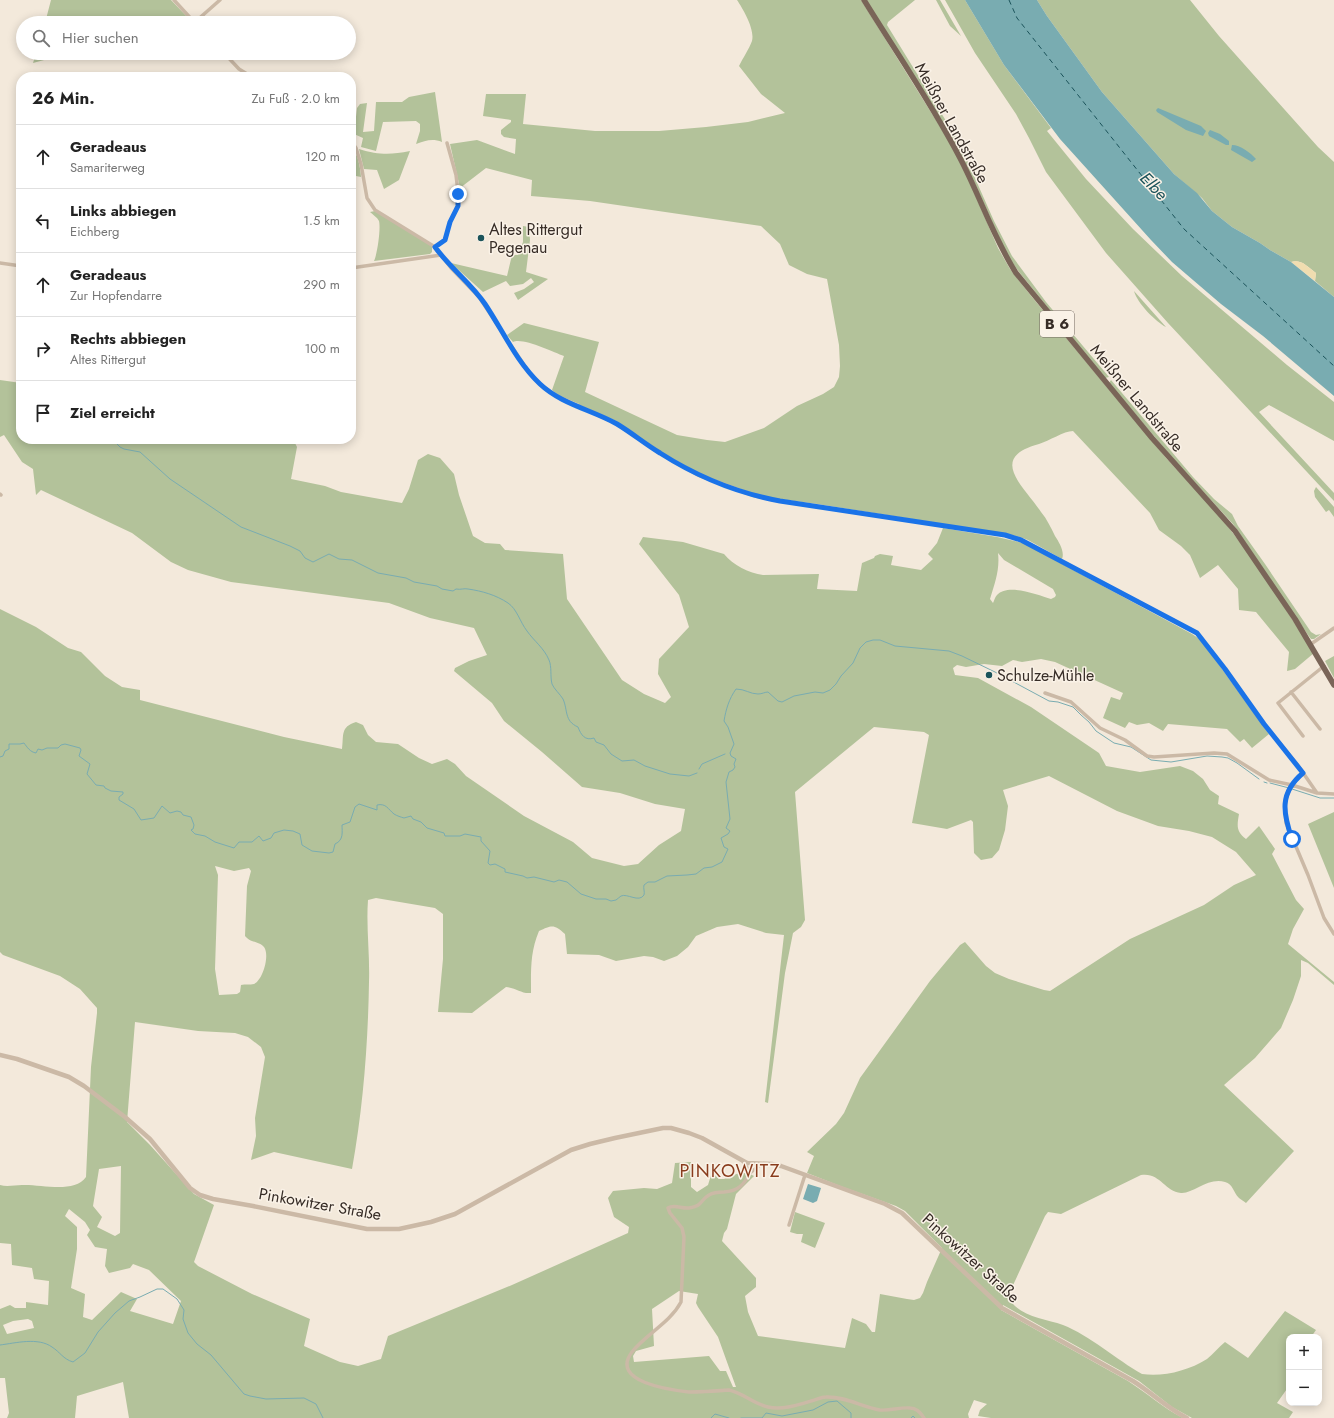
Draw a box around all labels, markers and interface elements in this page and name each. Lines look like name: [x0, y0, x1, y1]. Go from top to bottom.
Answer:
search box: [16, 16, 356, 60]
icon: search: [30, 27, 52, 49]
text: Hier suchen: [62, 27, 139, 49]
street label: Meißner Landstraße: [909, 59, 995, 187]
text: 26 Min.: [32, 86, 95, 110]
text: Zu Fuß · 2.0 km: [252, 89, 340, 108]
text: Geradeaus: [70, 136, 146, 158]
icon: ahead: [32, 146, 54, 168]
text: 120 m: [305, 147, 340, 166]
text: Samariterweg: [70, 158, 145, 177]
water label: Elbe: [1135, 167, 1174, 206]
route end: [449, 185, 467, 203]
text: Links abbiegen: [70, 200, 176, 222]
icon: left: [32, 210, 54, 232]
text: 1.5 km: [303, 211, 340, 230]
place label: Altes Rittergut Pegenau: [489, 218, 582, 259]
text: Eichberg: [70, 222, 119, 241]
marker: Altes Rittergut Pegenau: [476, 233, 486, 243]
text: Geradeaus: [70, 264, 146, 286]
icon: ahead: [32, 274, 54, 296]
text: 290 m: [303, 275, 340, 294]
text: Zur Hopfendarre: [70, 286, 162, 305]
road number: B 6: [1040, 311, 1074, 337]
text: Rechts abbiegen: [70, 328, 186, 350]
icon: right: [32, 338, 54, 360]
text: 100 m: [305, 339, 340, 358]
street label: Meißner Landstraße: [1085, 339, 1189, 457]
text: Altes Rittergut: [70, 350, 146, 369]
icon: arrive: [32, 402, 54, 424]
text: Ziel erreicht: [70, 402, 155, 424]
place label: Schulze-Mühle: [997, 664, 1094, 687]
marker: Schulze-Mühle: [984, 670, 994, 680]
route start: [1283, 830, 1301, 848]
district label: PINKOWITZ: [679, 1158, 781, 1184]
street label: Pinkowitzer Straße: [257, 1182, 383, 1226]
street label: Pinkowitzer Straße: [917, 1208, 1025, 1308]
map controls: [1286, 1334, 1322, 1406]
button: +: [1286, 1334, 1322, 1370]
button: −: [1286, 1370, 1322, 1406]

